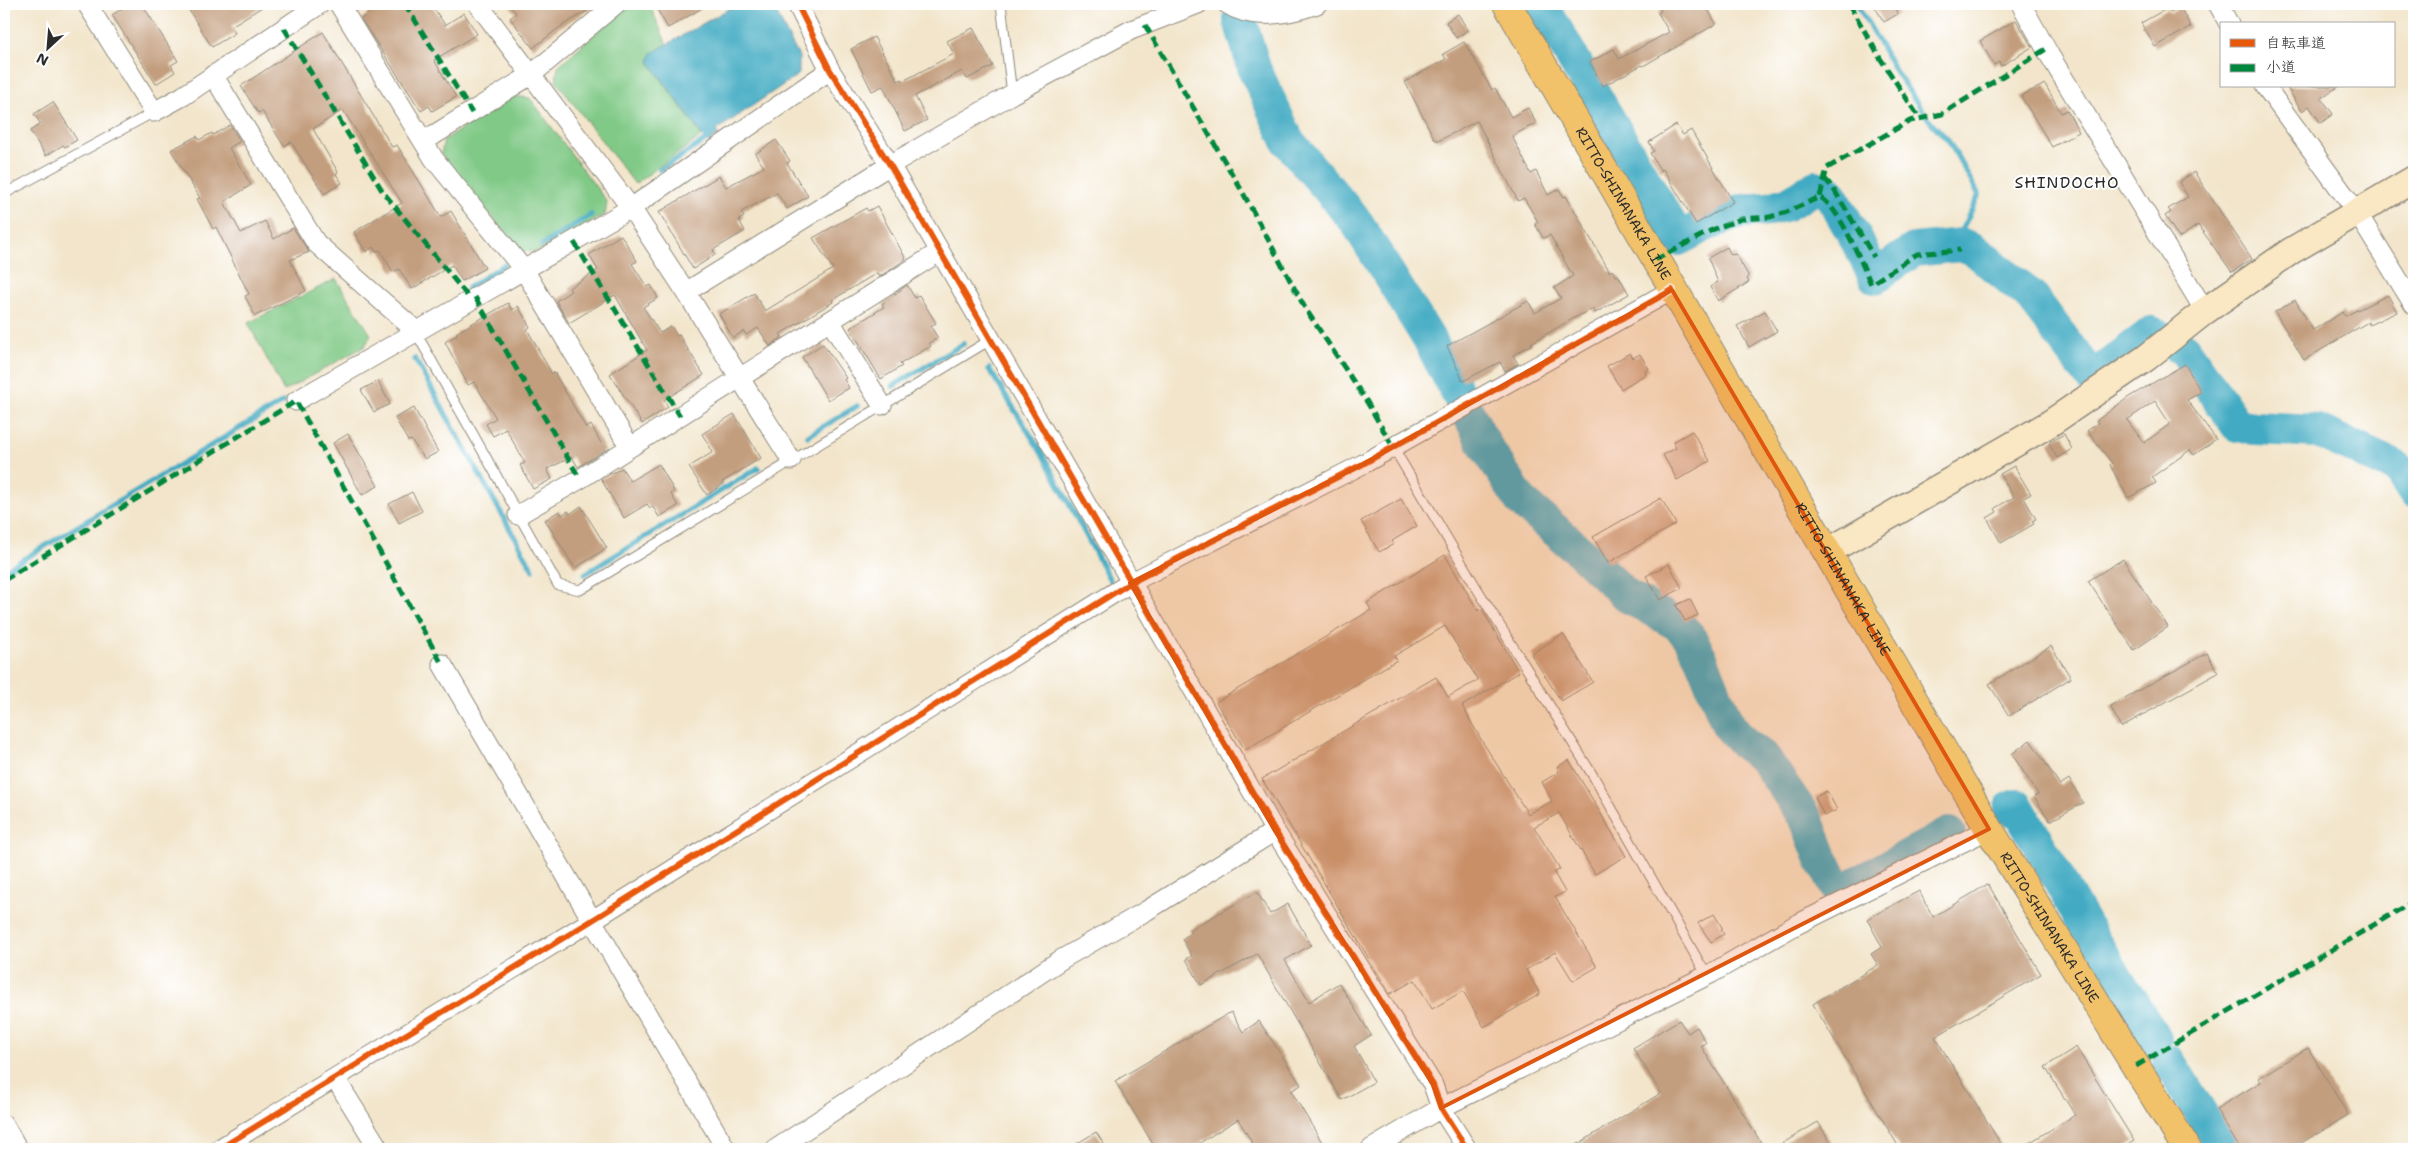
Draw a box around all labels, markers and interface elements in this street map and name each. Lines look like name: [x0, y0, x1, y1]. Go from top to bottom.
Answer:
north arrow: [22, 22, 72, 72]
legend: [2220, 22, 2396, 88]
text: 自転車道: [2266, 33, 2326, 53]
text: N: [33, 49, 51, 70]
text: 小道: [2266, 57, 2296, 77]
street label: RITTO-SHINANAKA LINE: [1572, 124, 1675, 283]
district label: SHINDOCHO: [2015, 172, 2119, 193]
street label: RITTO-SHINANAKA LINE: [1791, 499, 1895, 659]
street label: RITTO-SHINANAKA LINE: [1996, 848, 2103, 1006]

